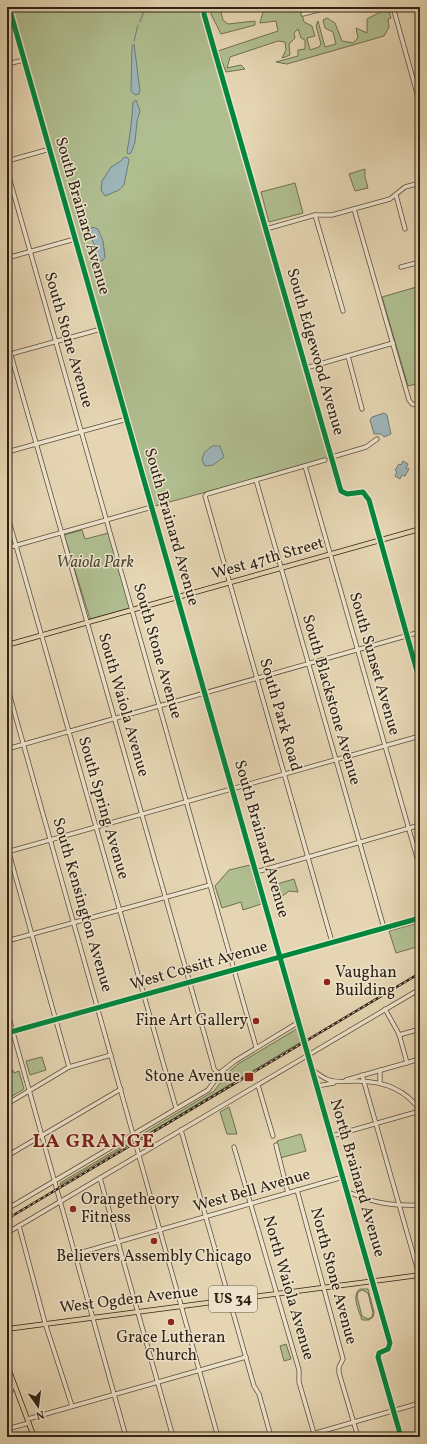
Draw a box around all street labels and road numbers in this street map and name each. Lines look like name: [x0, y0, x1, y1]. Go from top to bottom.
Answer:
street label: South Brainard Avenue: [49, 135, 115, 297]
street label: South Edgewood Avenue: [281, 266, 349, 438]
street label: South Stone Avenue: [38, 270, 98, 410]
street label: South Brainard Avenue: [138, 446, 204, 608]
street label: West 47th Street: [209, 532, 327, 586]
street label: South Stone Avenue: [127, 581, 187, 721]
street label: South Sunset Avenue: [343, 590, 405, 738]
street label: South Blackstone Avenue: [296, 612, 366, 788]
street label: South Waiola Avenue: [92, 631, 154, 779]
street label: South Park Road: [253, 656, 307, 774]
street label: South Spring Avenue: [72, 734, 134, 882]
street label: South Brainard Avenue: [228, 758, 294, 920]
street label: South Kensington Avenue: [47, 815, 117, 995]
street label: West Cossitt Avenue: [128, 936, 270, 996]
street label: North Brainard Avenue: [324, 1096, 390, 1260]
street label: West Bell Avenue: [191, 1164, 313, 1218]
street label: North Stone Avenue: [304, 1205, 362, 1347]
street label: North Waiola Avenue: [257, 1213, 319, 1363]
street label: West Ogden Avenue: [58, 1281, 200, 1319]
road number: US 34: [209, 1286, 257, 1312]

